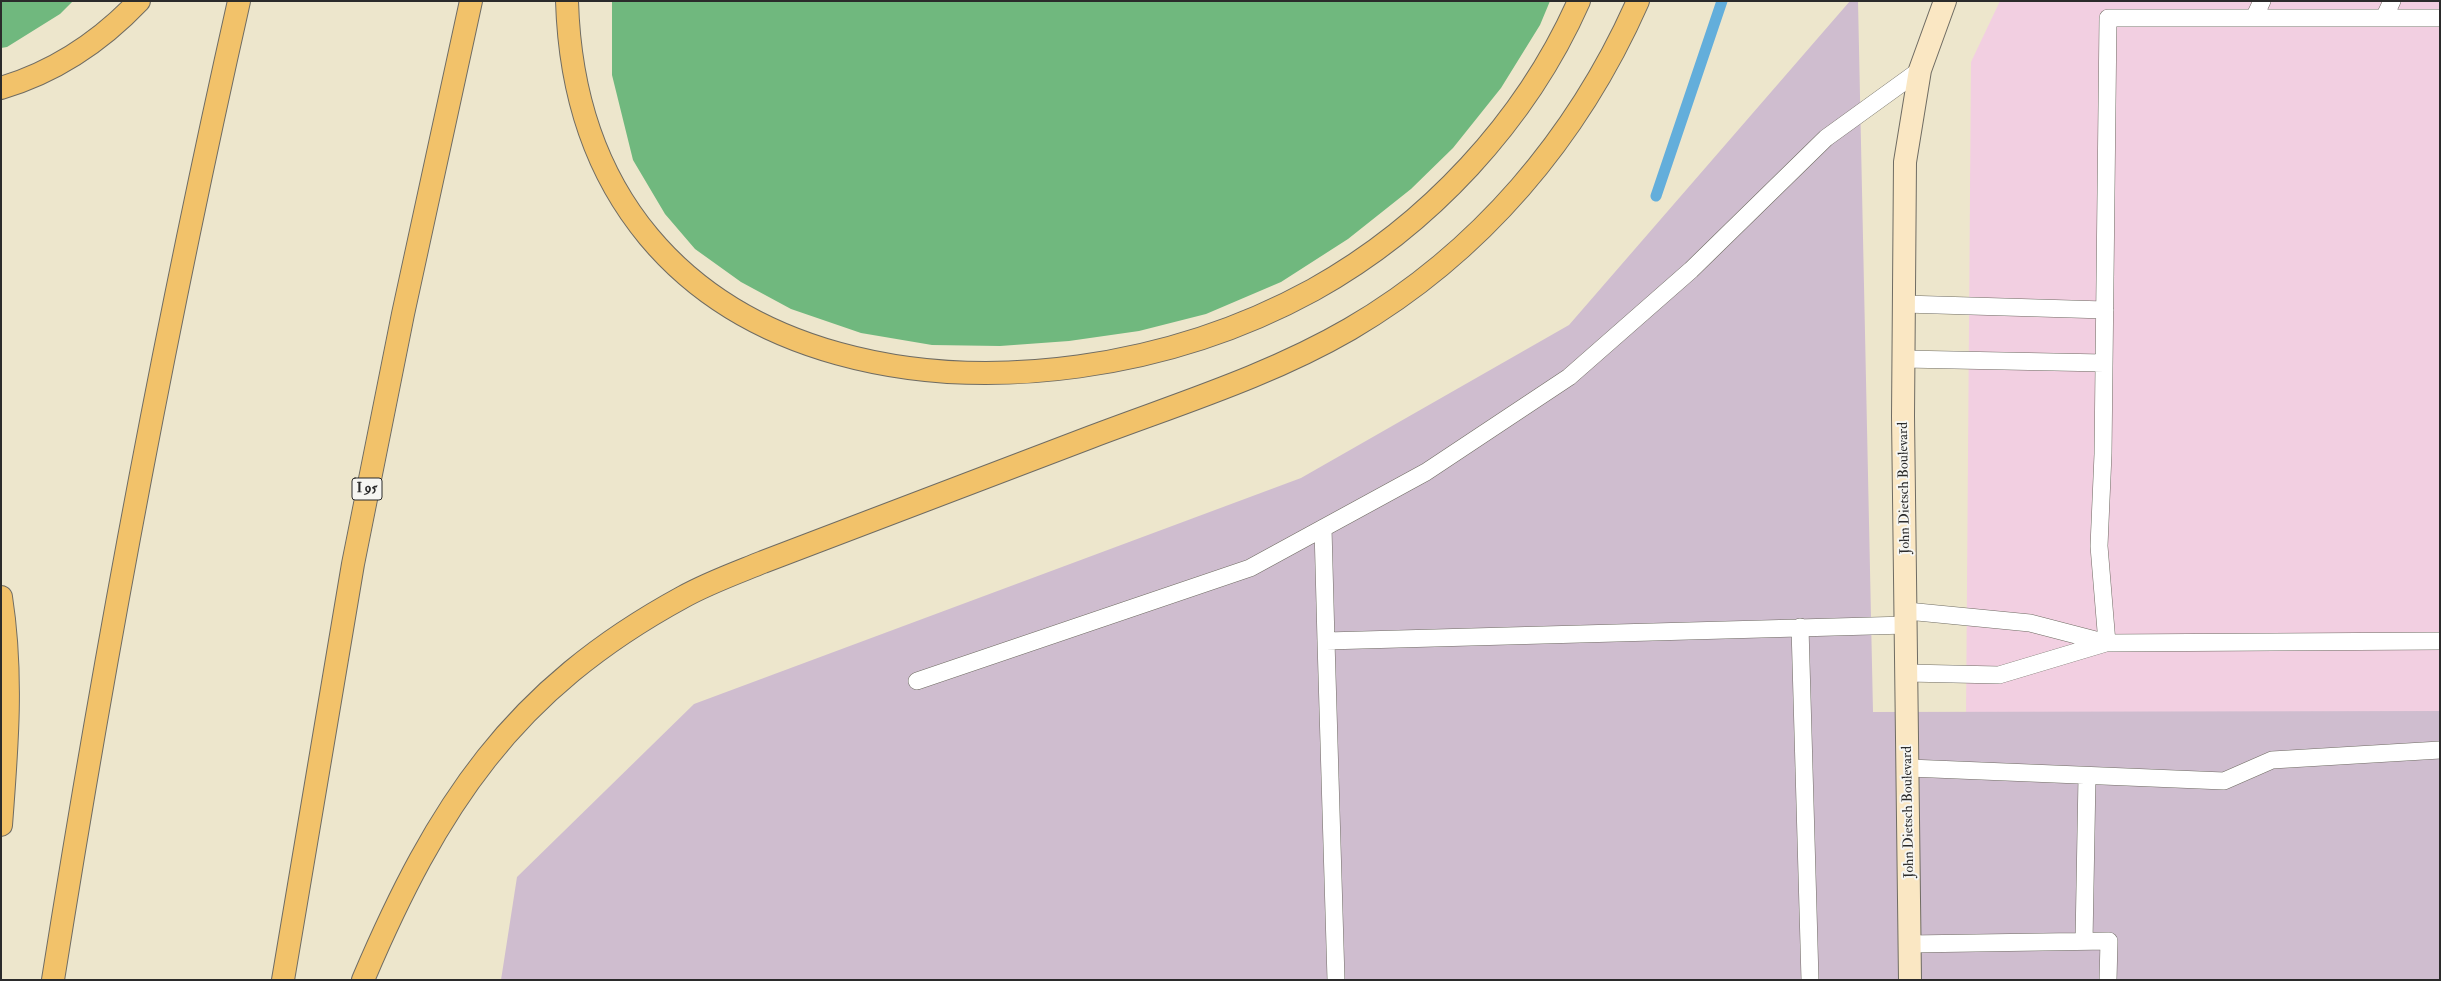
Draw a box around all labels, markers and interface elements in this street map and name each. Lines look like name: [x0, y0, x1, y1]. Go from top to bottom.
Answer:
street label: John Dietsch Boulevard: [1895, 422, 1915, 554]
road number: I 95: [352, 478, 382, 500]
street label: John Dietsch Boulevard: [1899, 746, 1919, 878]

